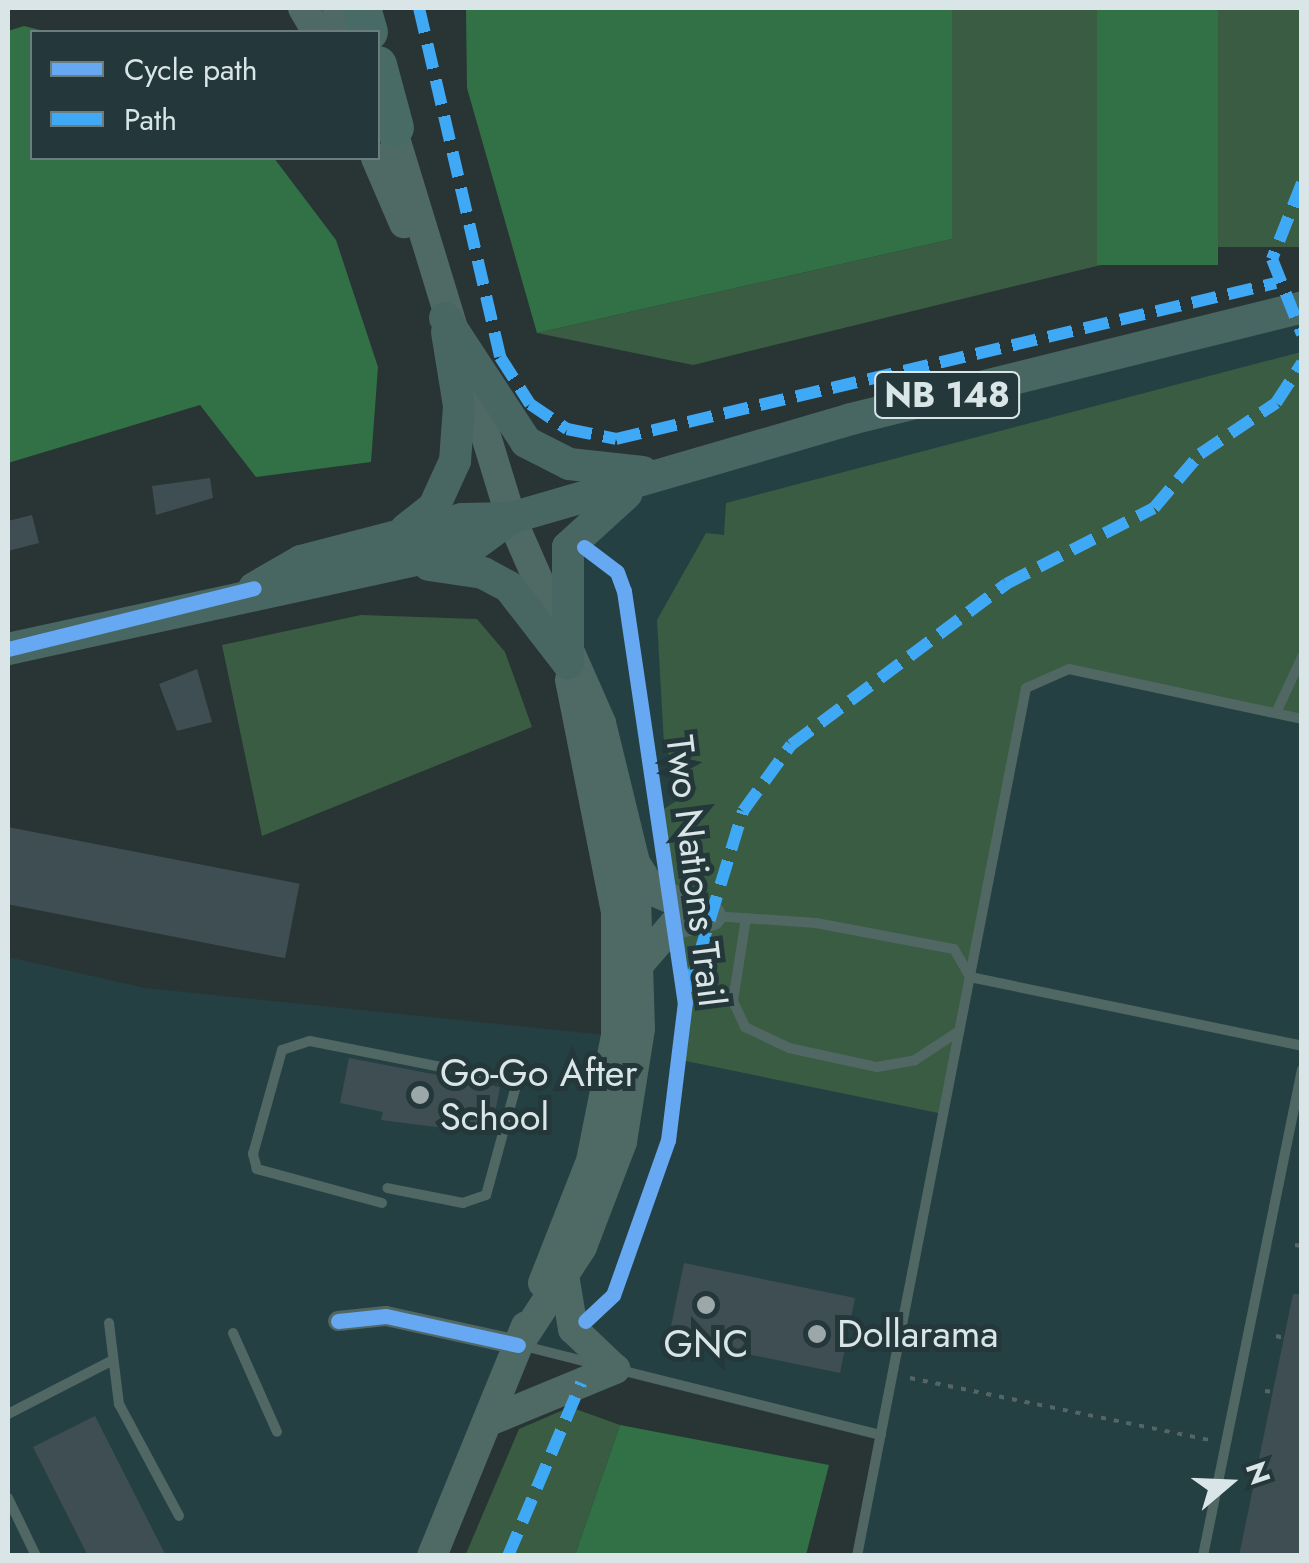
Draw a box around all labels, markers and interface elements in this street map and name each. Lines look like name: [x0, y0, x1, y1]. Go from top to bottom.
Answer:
legend: [30, 30, 380, 160]
text: Cycle path: [124, 48, 257, 91]
text: Path: [124, 98, 177, 141]
road number: NB 148: [872, 365, 1022, 425]
street label: Two Nations Trail: [657, 733, 735, 1009]
place label: Go-Go After School: [440, 1050, 637, 1140]
marker: Go-Go After School: [409, 1084, 431, 1106]
marker: GNC: [695, 1294, 717, 1316]
place label: Dollarama: [837, 1311, 999, 1357]
place label: GNC: [664, 1321, 748, 1367]
marker: Dollarama: [806, 1323, 828, 1345]
north arrow: [1179, 1433, 1279, 1533]
text: N: [1235, 1456, 1281, 1490]

